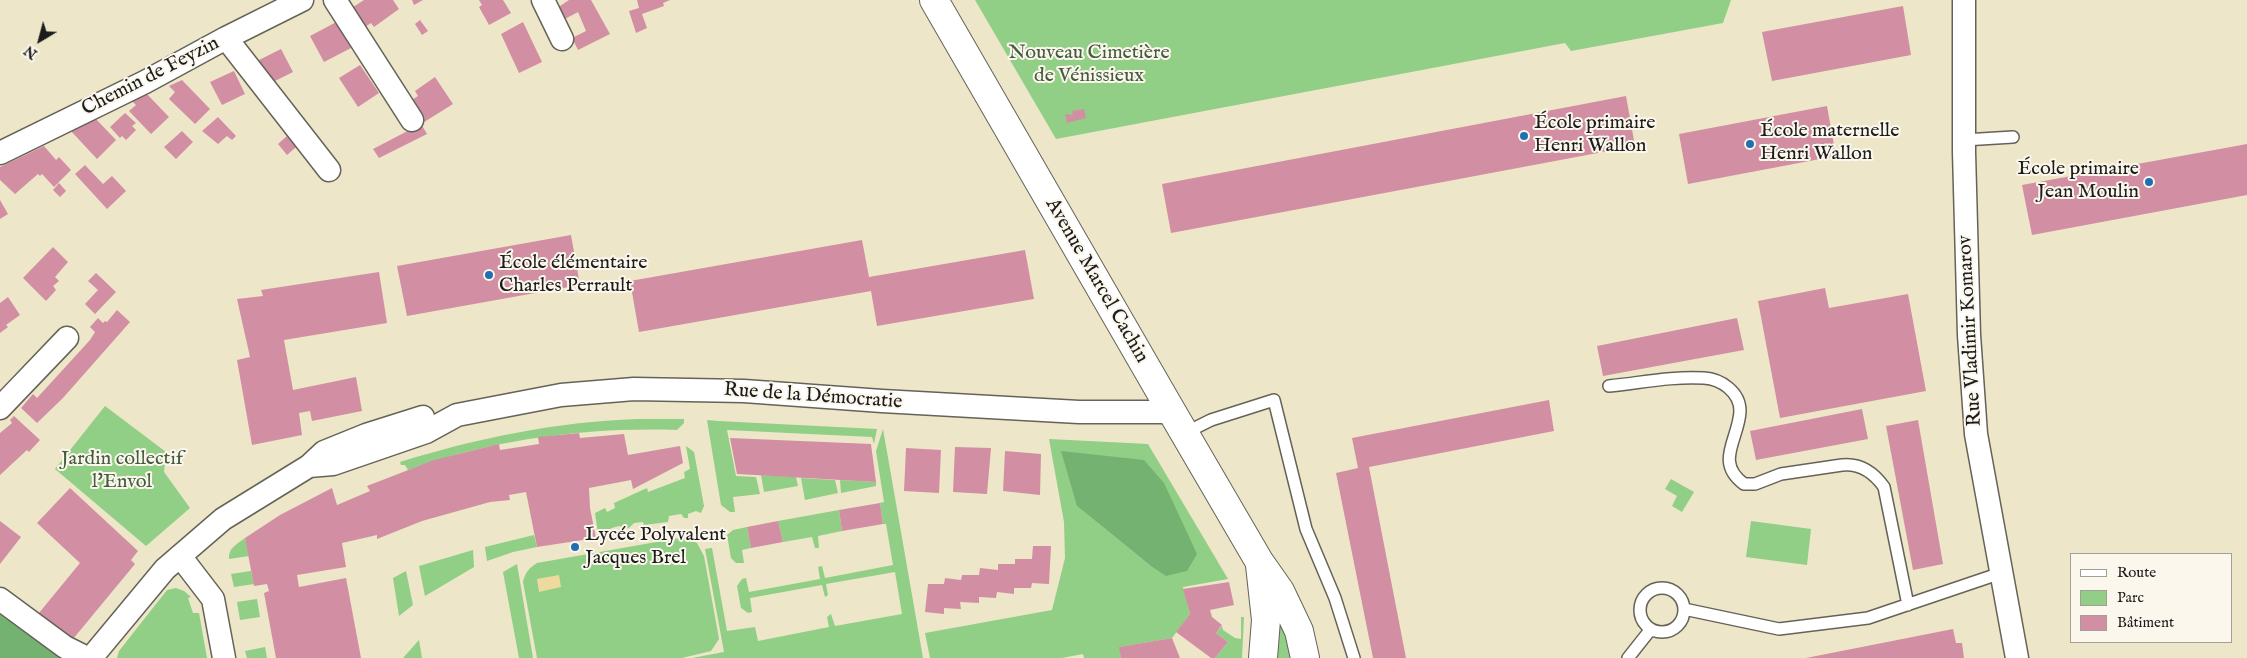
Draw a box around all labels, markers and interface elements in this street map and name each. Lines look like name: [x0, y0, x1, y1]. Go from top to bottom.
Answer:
north arrow: [15, 15, 65, 65]
street label: Chemin de Feyzin: [78, 32, 224, 122]
text: N: [21, 41, 41, 63]
park label: Nouveau Cimetière de Vénissieux: [1008, 42, 1170, 89]
place label: École primaire Henri Wallon: [1534, 112, 1656, 159]
place label: École maternelle Henri Wallon: [1760, 120, 1899, 167]
marker: École primaire Henri Wallon: [1518, 130, 1530, 142]
marker: École maternelle Henri Wallon: [1744, 138, 1756, 150]
place label: École primaire Jean Moulin: [2017, 158, 2139, 205]
marker: École primaire Jean Moulin: [2143, 176, 2155, 188]
street label: Avenue Marcel Cachin: [1039, 194, 1153, 368]
street label: Rue Vladimir Komarov: [1954, 235, 1988, 427]
place label: École élémentaire Charles Perrault: [499, 252, 647, 299]
marker: École élémentaire Charles Perrault: [483, 269, 495, 281]
street label: Rue de la Démocratie: [723, 379, 903, 415]
park label: Jardin collectif l'Envol: [61, 448, 183, 495]
place label: Lycée Polyvalent Jacques Brel: [585, 524, 726, 571]
marker: Lycée Polyvalent Jacques Brel: [569, 541, 581, 553]
legend: [2070, 553, 2232, 643]
text: Route: [2117, 563, 2156, 582]
text: Parc: [2117, 588, 2144, 607]
text: Bâtiment: [2117, 613, 2174, 632]

